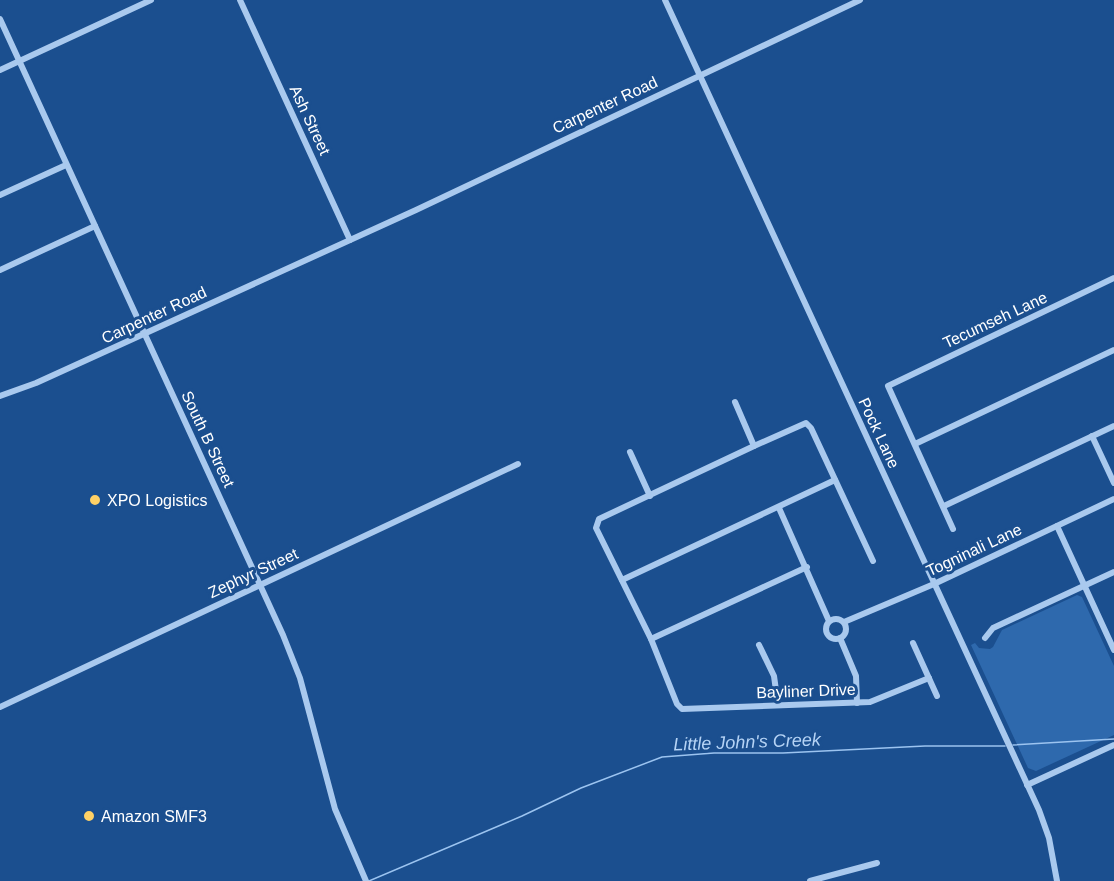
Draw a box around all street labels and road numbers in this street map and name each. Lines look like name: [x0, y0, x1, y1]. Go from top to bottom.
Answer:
street label: Carpenter Road: [550, 73, 660, 137]
street label: Ash Street: [287, 83, 334, 158]
street label: Carpenter Road: [99, 283, 209, 347]
street label: Tecumseh Lane: [940, 288, 1050, 352]
street label: South B Street: [178, 388, 238, 490]
street label: Pock Lane: [855, 395, 903, 471]
street label: Togninali Lane: [924, 520, 1024, 580]
street label: Zephyr Street: [205, 545, 301, 601]
street label: Bayliner Drive: [756, 681, 856, 701]

